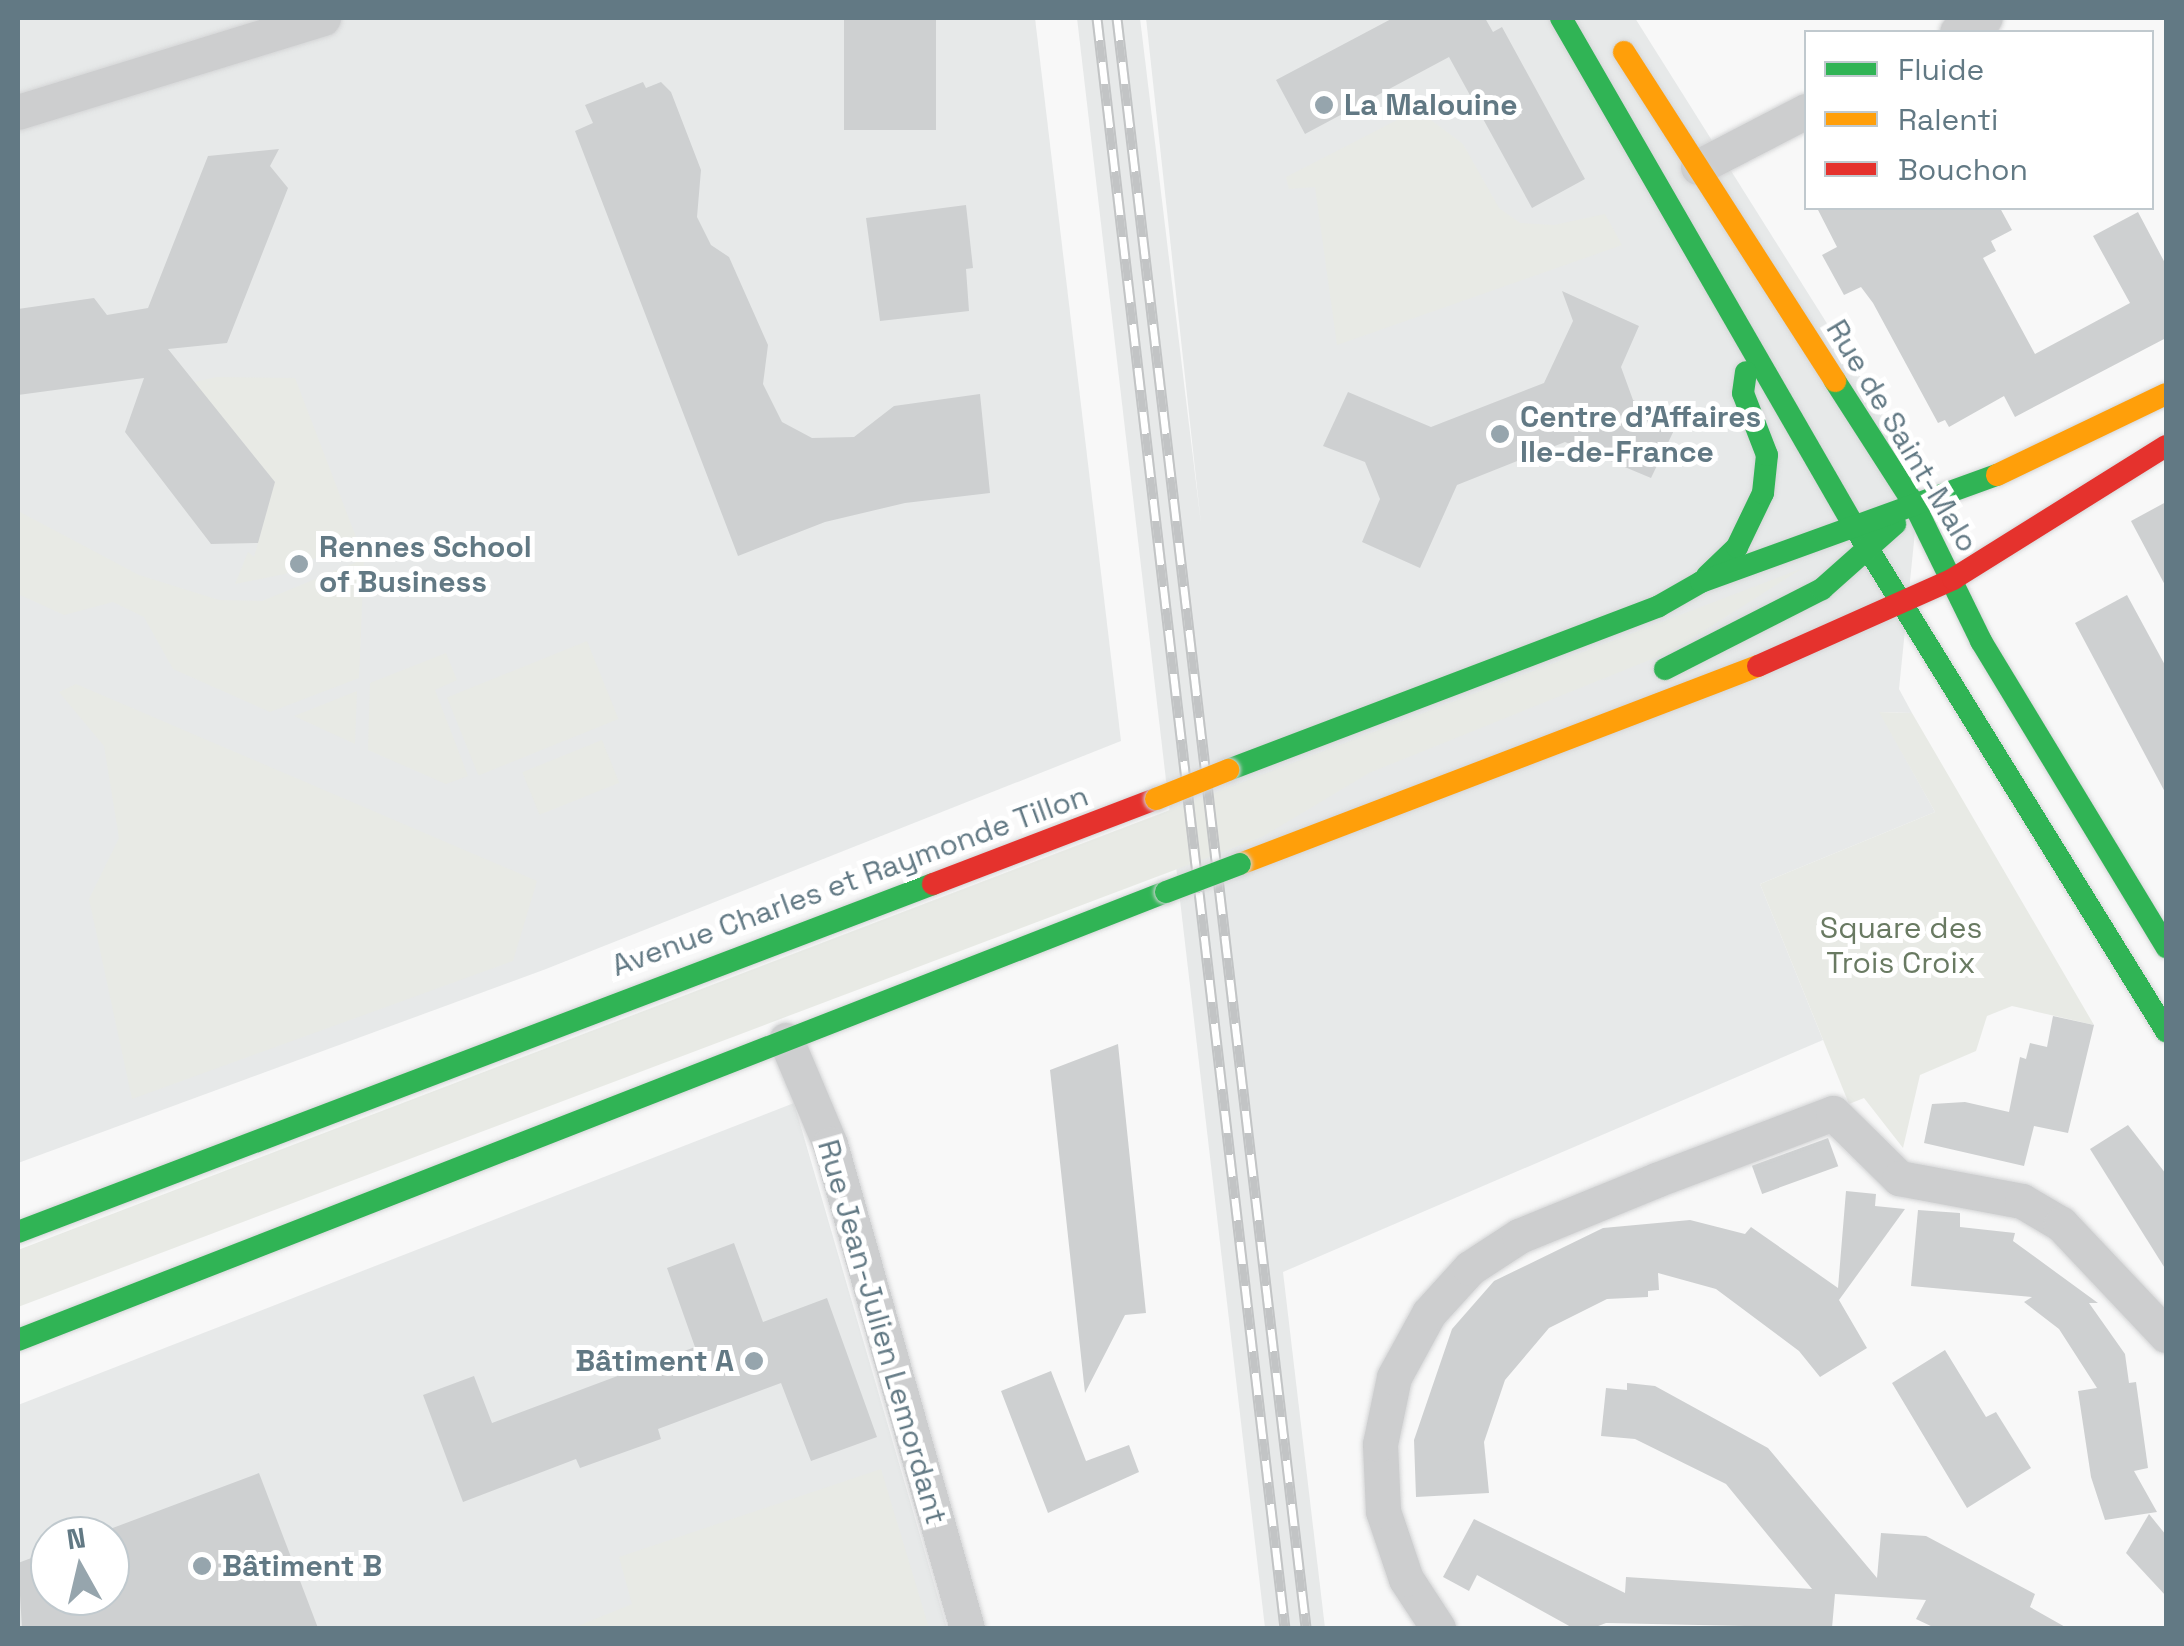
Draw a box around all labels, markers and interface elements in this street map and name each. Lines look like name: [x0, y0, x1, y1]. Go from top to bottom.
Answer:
legend: [1804, 30, 2154, 210]
text: Fluide: [1898, 50, 1984, 89]
place label: La Malouine: [1344, 87, 1518, 123]
marker: La Malouine: [1313, 94, 1335, 116]
text: Ralenti: [1898, 100, 1998, 139]
text: Bouchon: [1898, 150, 2028, 189]
street label: Rue de Saint-Malo: [1818, 313, 1986, 559]
place label: Centre d'Affaires Ile-de-France: [1520, 399, 1761, 470]
marker: Centre d'Affaires Ile-de-France: [1489, 423, 1511, 445]
place label: Rennes School of Business: [319, 529, 532, 600]
marker: Rennes School of Business: [288, 553, 310, 575]
street label: Avenue Charles et Raymonde Tillon: [606, 778, 1094, 984]
park label: Square des Trois Croix: [1820, 910, 1982, 980]
street label: Rue Jean-Julien Lemordant: [810, 1136, 954, 1528]
place label: Bâtiment A: [575, 1343, 734, 1379]
marker: Bâtiment A: [743, 1350, 765, 1372]
north arrow: [30, 1516, 130, 1616]
text: N: [64, 1519, 88, 1557]
place label: Bâtiment B: [222, 1548, 382, 1584]
marker: Bâtiment B: [191, 1555, 213, 1577]

